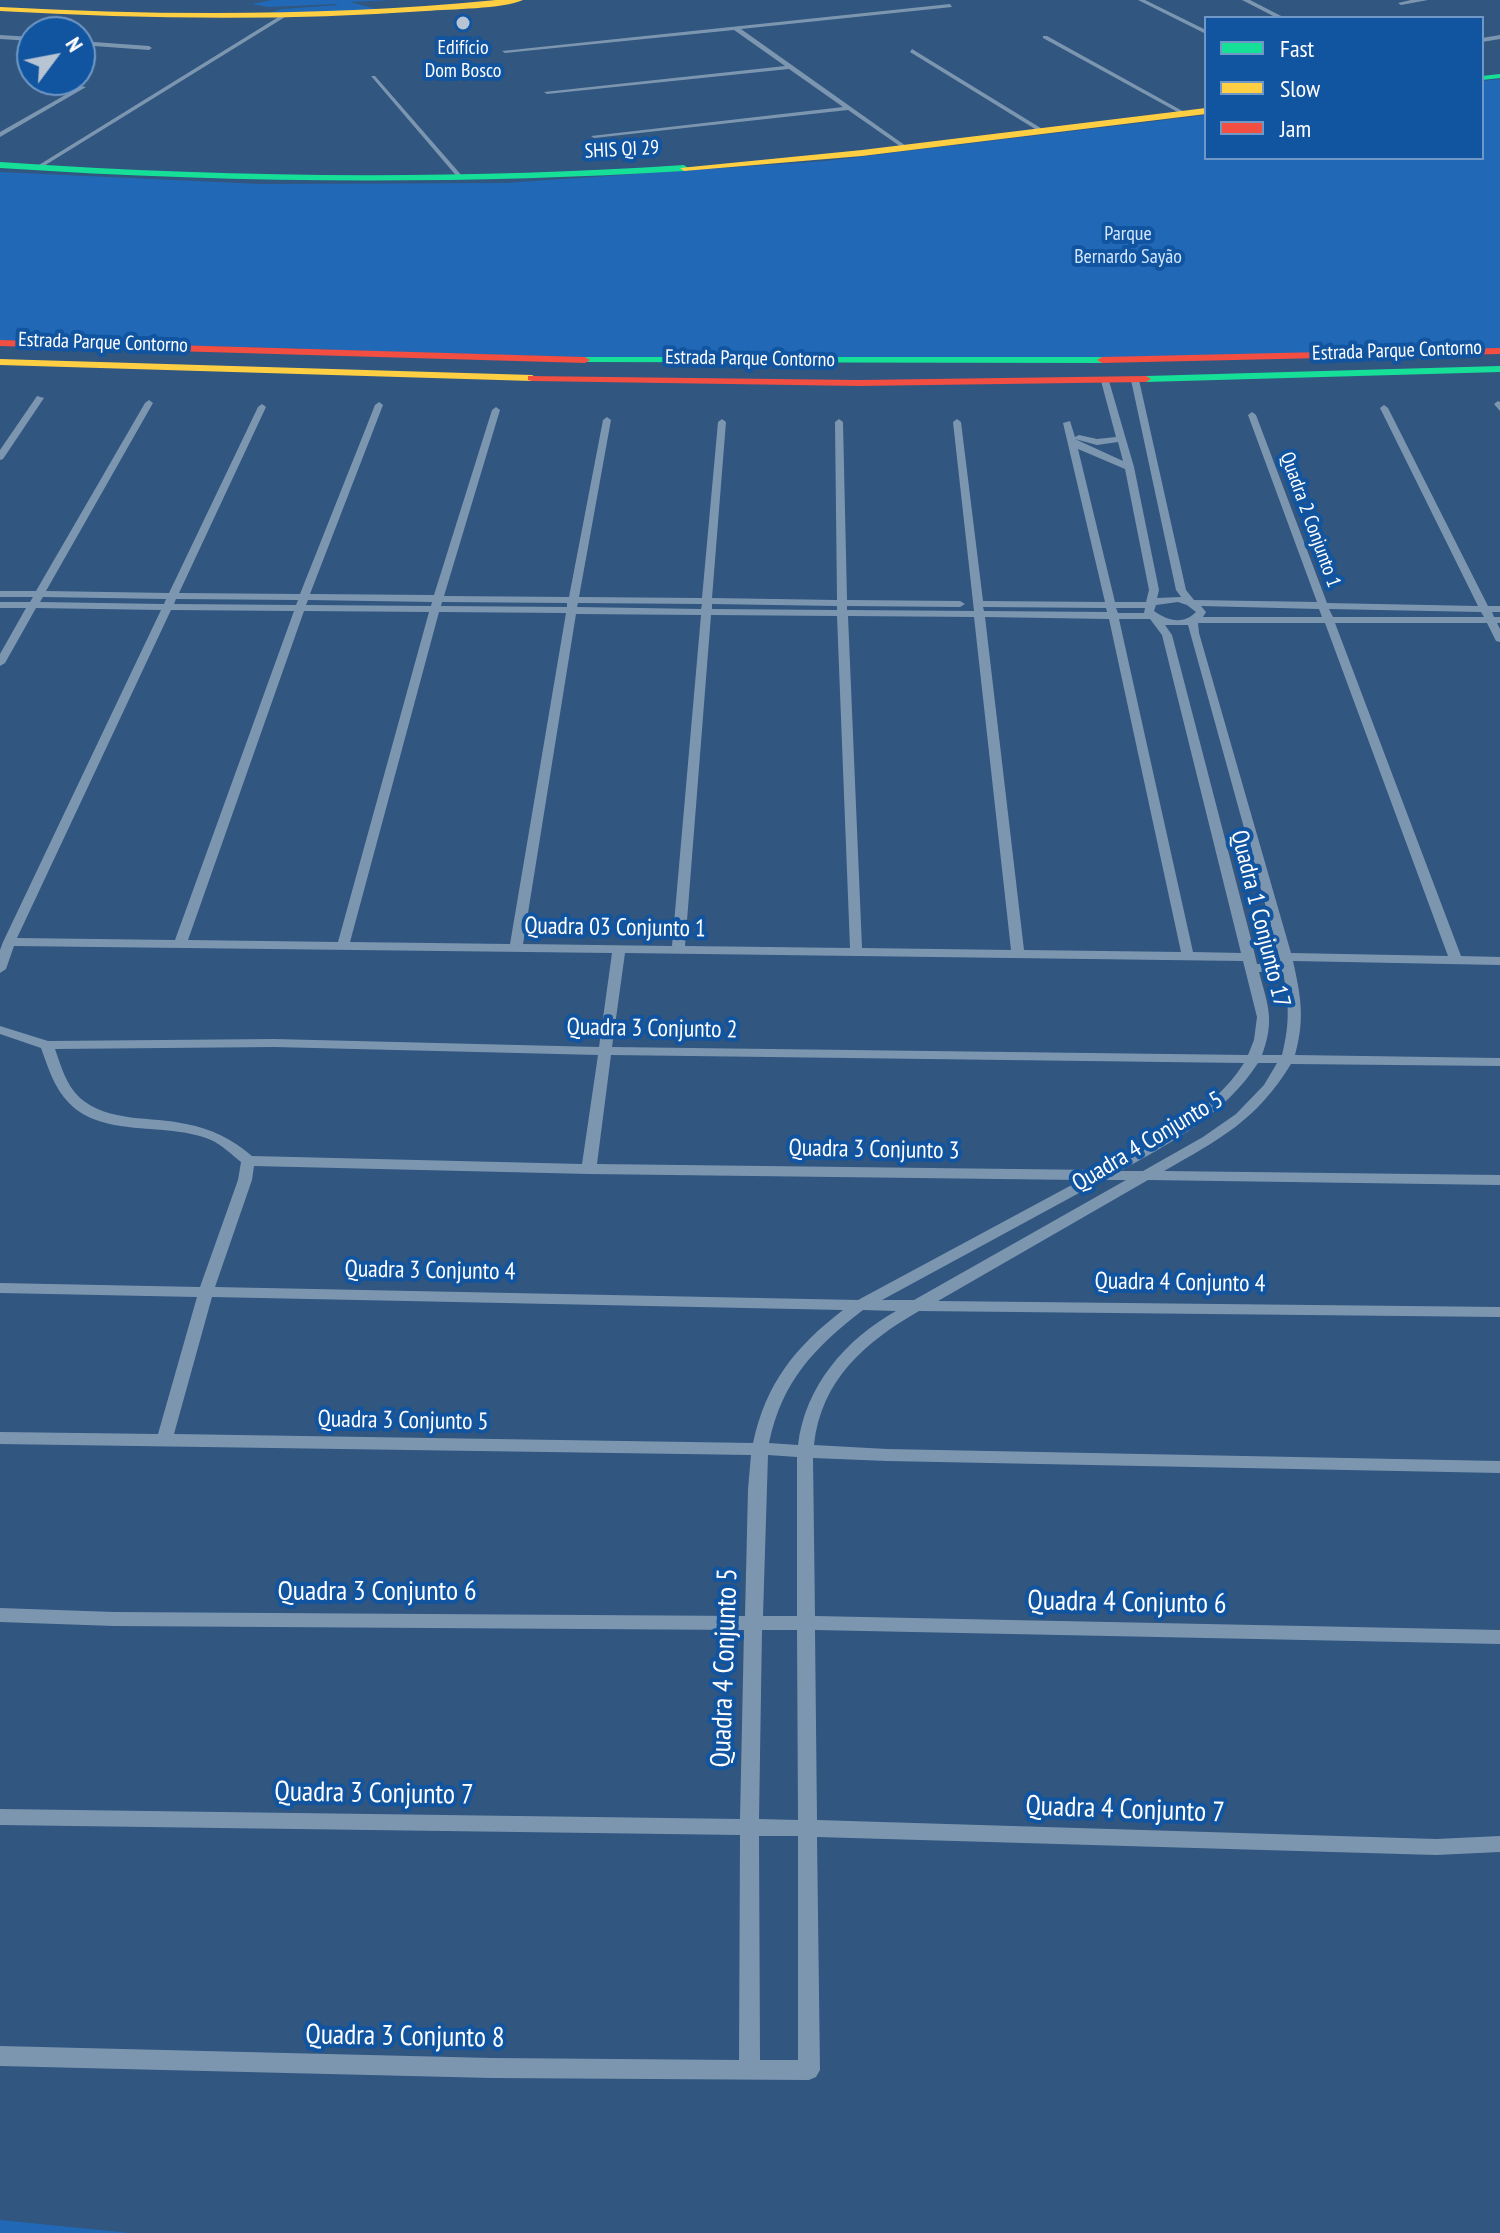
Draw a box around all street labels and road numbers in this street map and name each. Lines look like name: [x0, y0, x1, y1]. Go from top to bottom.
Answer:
street label: SHIS QI 29: [584, 136, 660, 164]
street label: Estrada Parque Contorno: [18, 328, 188, 358]
street label: Estrada Parque Contorno: [1312, 336, 1482, 366]
street label: Estrada Parque Contorno: [665, 346, 835, 372]
street label: Quadra 2 Conjunto 1: [1274, 449, 1346, 591]
street label: Quadra 1 Conjunto 17: [1224, 827, 1296, 1011]
street label: Quadra 03 Conjunto 1: [524, 912, 706, 944]
street label: Quadra 3 Conjunto 2: [566, 1013, 738, 1045]
street label: Quadra 4 Conjunto 5: [1067, 1086, 1229, 1198]
street label: Quadra 3 Conjunto 3: [788, 1134, 960, 1166]
street label: Quadra 3 Conjunto 4: [344, 1255, 516, 1287]
street label: Quadra 4 Conjunto 4: [1094, 1267, 1266, 1299]
street label: Quadra 3 Conjunto 5: [317, 1405, 489, 1437]
street label: Quadra 4 Conjunto 5: [705, 1568, 745, 1768]
street label: Quadra 3 Conjunto 6: [277, 1575, 477, 1609]
street label: Quadra 4 Conjunto 6: [1027, 1584, 1227, 1622]
street label: Quadra 3 Conjunto 7: [274, 1775, 474, 1813]
street label: Quadra 4 Conjunto 7: [1025, 1790, 1225, 1830]
street label: Quadra 3 Conjunto 8: [305, 2018, 505, 2056]

